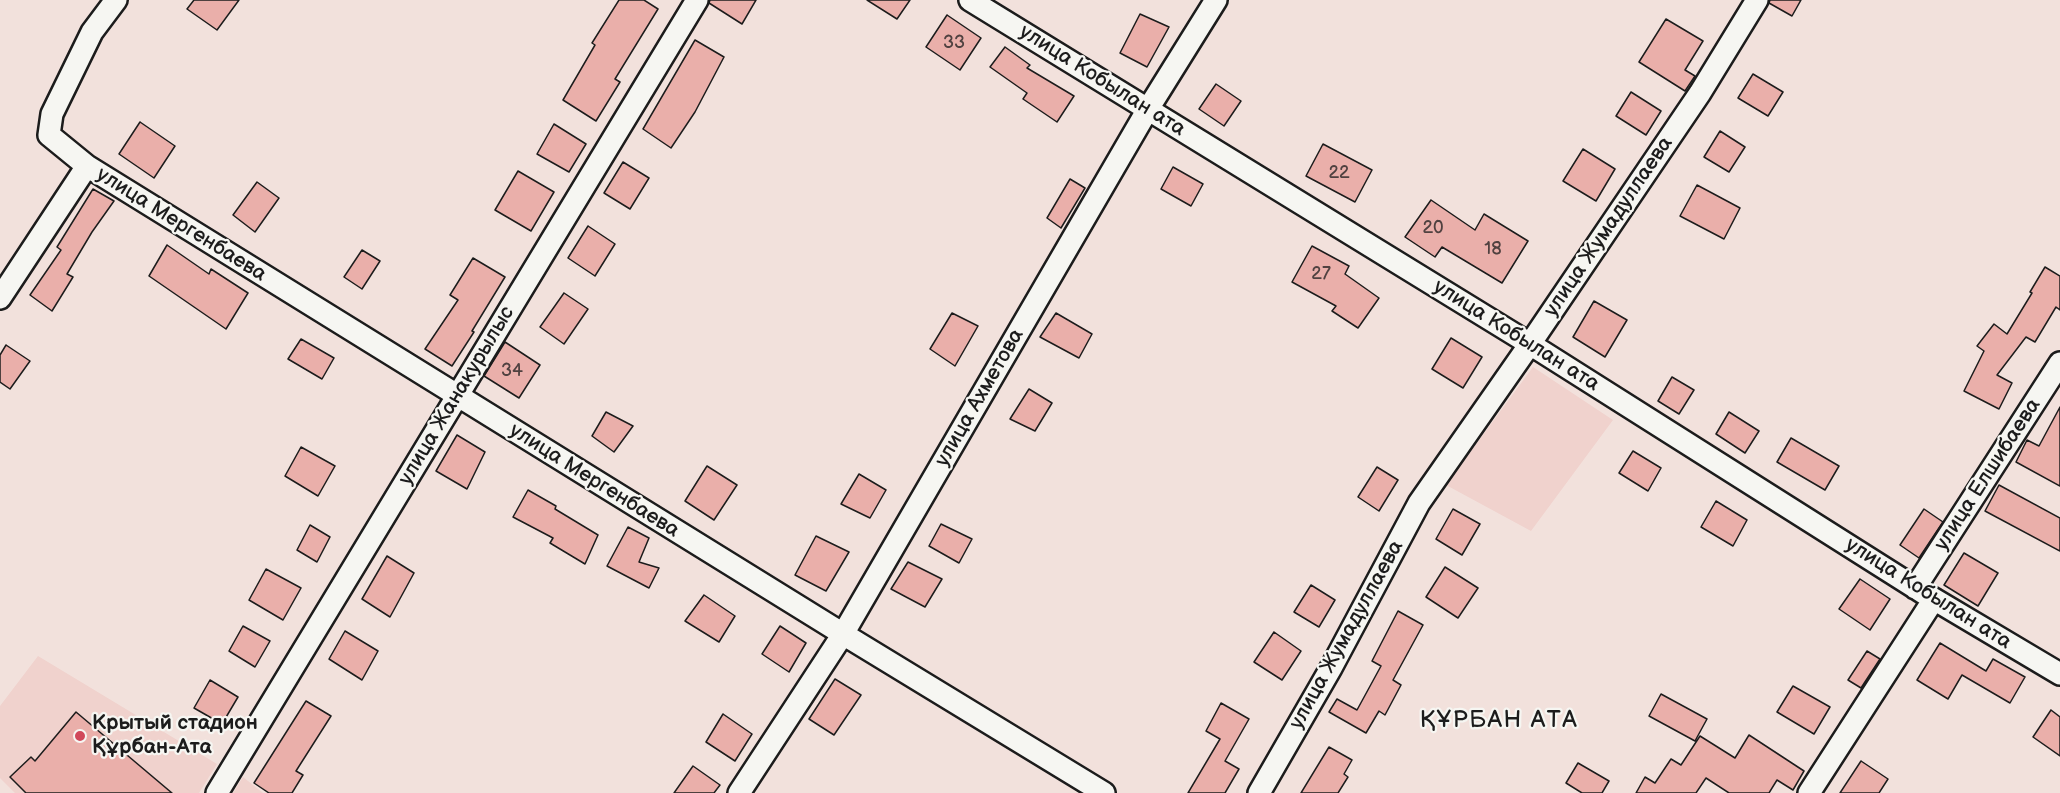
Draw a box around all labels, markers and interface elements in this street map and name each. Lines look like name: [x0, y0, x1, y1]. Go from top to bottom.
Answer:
street label: улица Кобылан ата: [1014, 20, 1190, 142]
house number: 33: [943, 32, 965, 54]
street label: улица Жумадуллаева: [1539, 132, 1679, 322]
street label: улица Мергенбаева: [91, 162, 271, 288]
house number: 22: [1328, 162, 1350, 184]
house number: 20: [1422, 217, 1444, 239]
house number: 18: [1484, 238, 1502, 260]
house number: 27: [1311, 263, 1331, 285]
street label: улица Кобылан ата: [1428, 275, 1604, 397]
street label: улица Жанакурылыс: [394, 302, 520, 490]
street label: улица Ахметова: [930, 324, 1030, 472]
house number: 34: [501, 360, 523, 382]
street label: улица Елшибаева: [1929, 394, 2047, 556]
street label: улица Мергенбаева: [504, 418, 684, 544]
street label: улица Кобылан ата: [1840, 533, 2016, 655]
street label: улица Жумадуллаева: [1285, 536, 1409, 734]
district label: ҚҰРБАН АТА: [1420, 707, 1578, 735]
place label: Крытый стадион Құрбан-Ата: [92, 711, 258, 761]
marker: Крытый стадион Құрбан-Ата: [73, 729, 87, 743]

